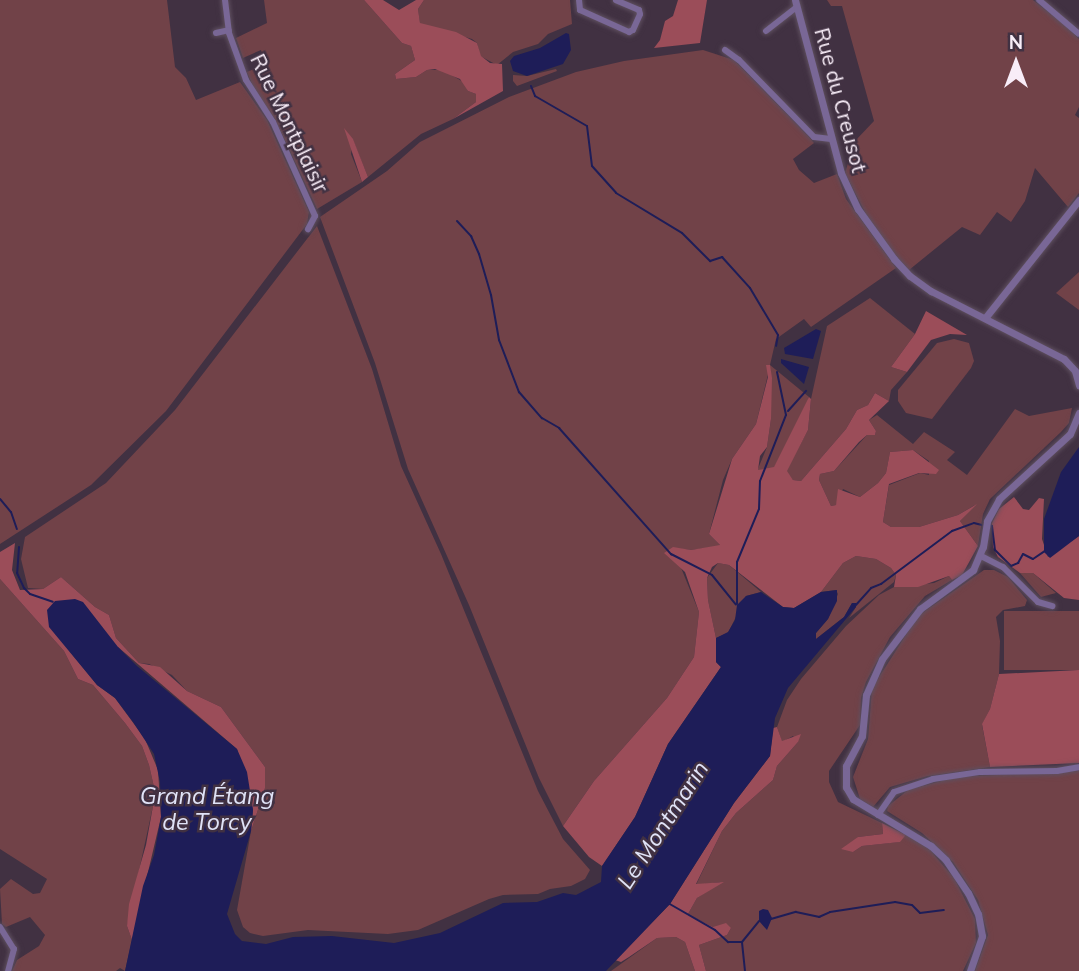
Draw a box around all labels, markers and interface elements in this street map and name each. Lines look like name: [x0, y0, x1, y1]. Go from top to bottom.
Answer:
street label: Rue du Creusot: [810, 25, 872, 175]
north arrow: [981, 28, 1051, 98]
text: N: [1009, 30, 1023, 54]
street label: Rue Montplaisir: [245, 49, 335, 197]
water label: Le Montmarin: [611, 756, 715, 894]
water label: Grand Étang de Torcy: [140, 782, 274, 836]

